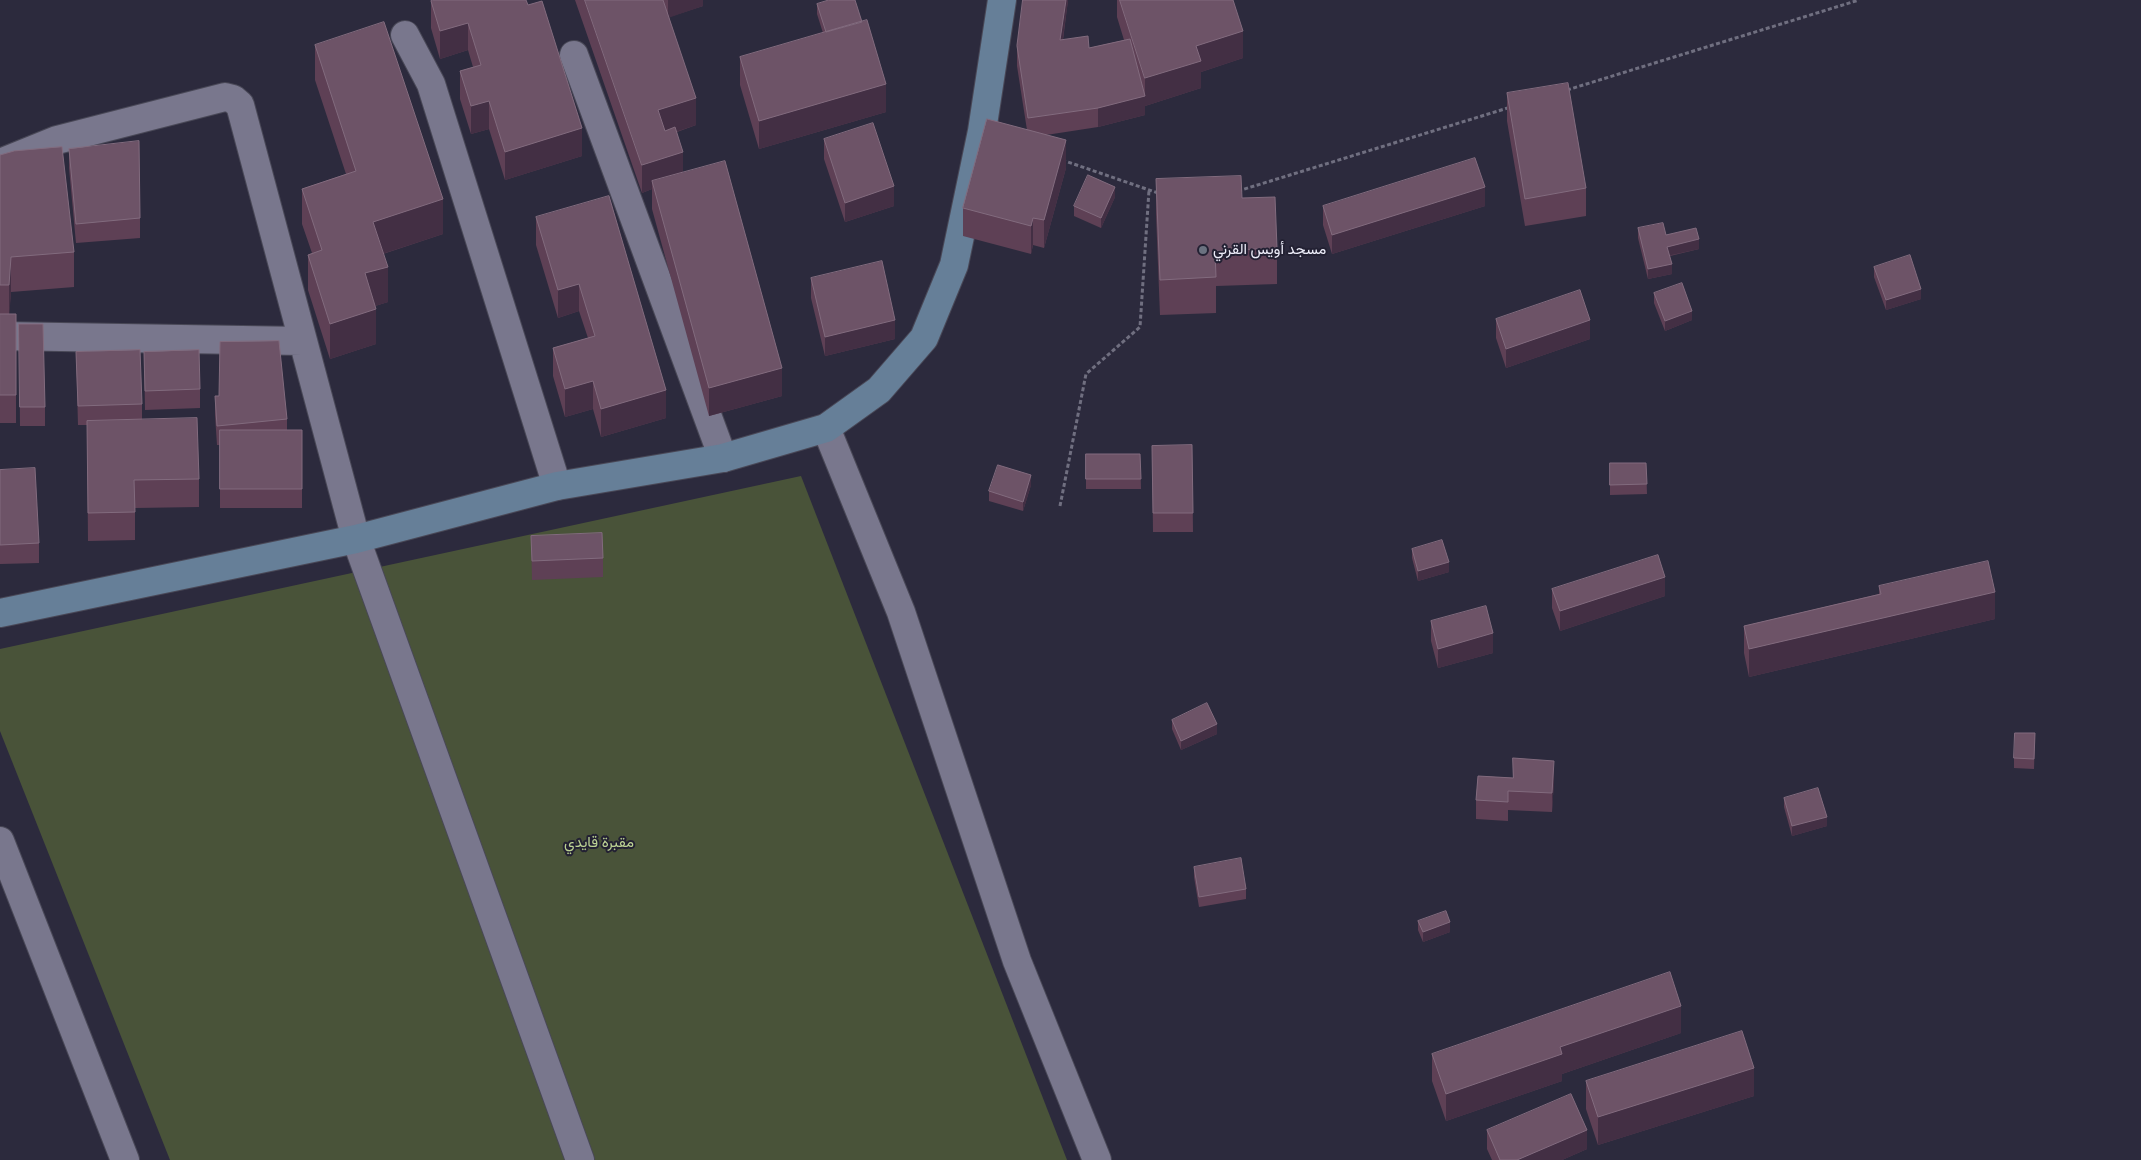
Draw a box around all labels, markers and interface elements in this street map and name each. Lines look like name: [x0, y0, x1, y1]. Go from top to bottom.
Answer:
place label: مسجد أويس القرني: [1213, 241, 1326, 259]
marker: مسجد أويس القرني: [1197, 244, 1209, 256]
park label: مقبرة قايدي: [564, 834, 634, 852]

